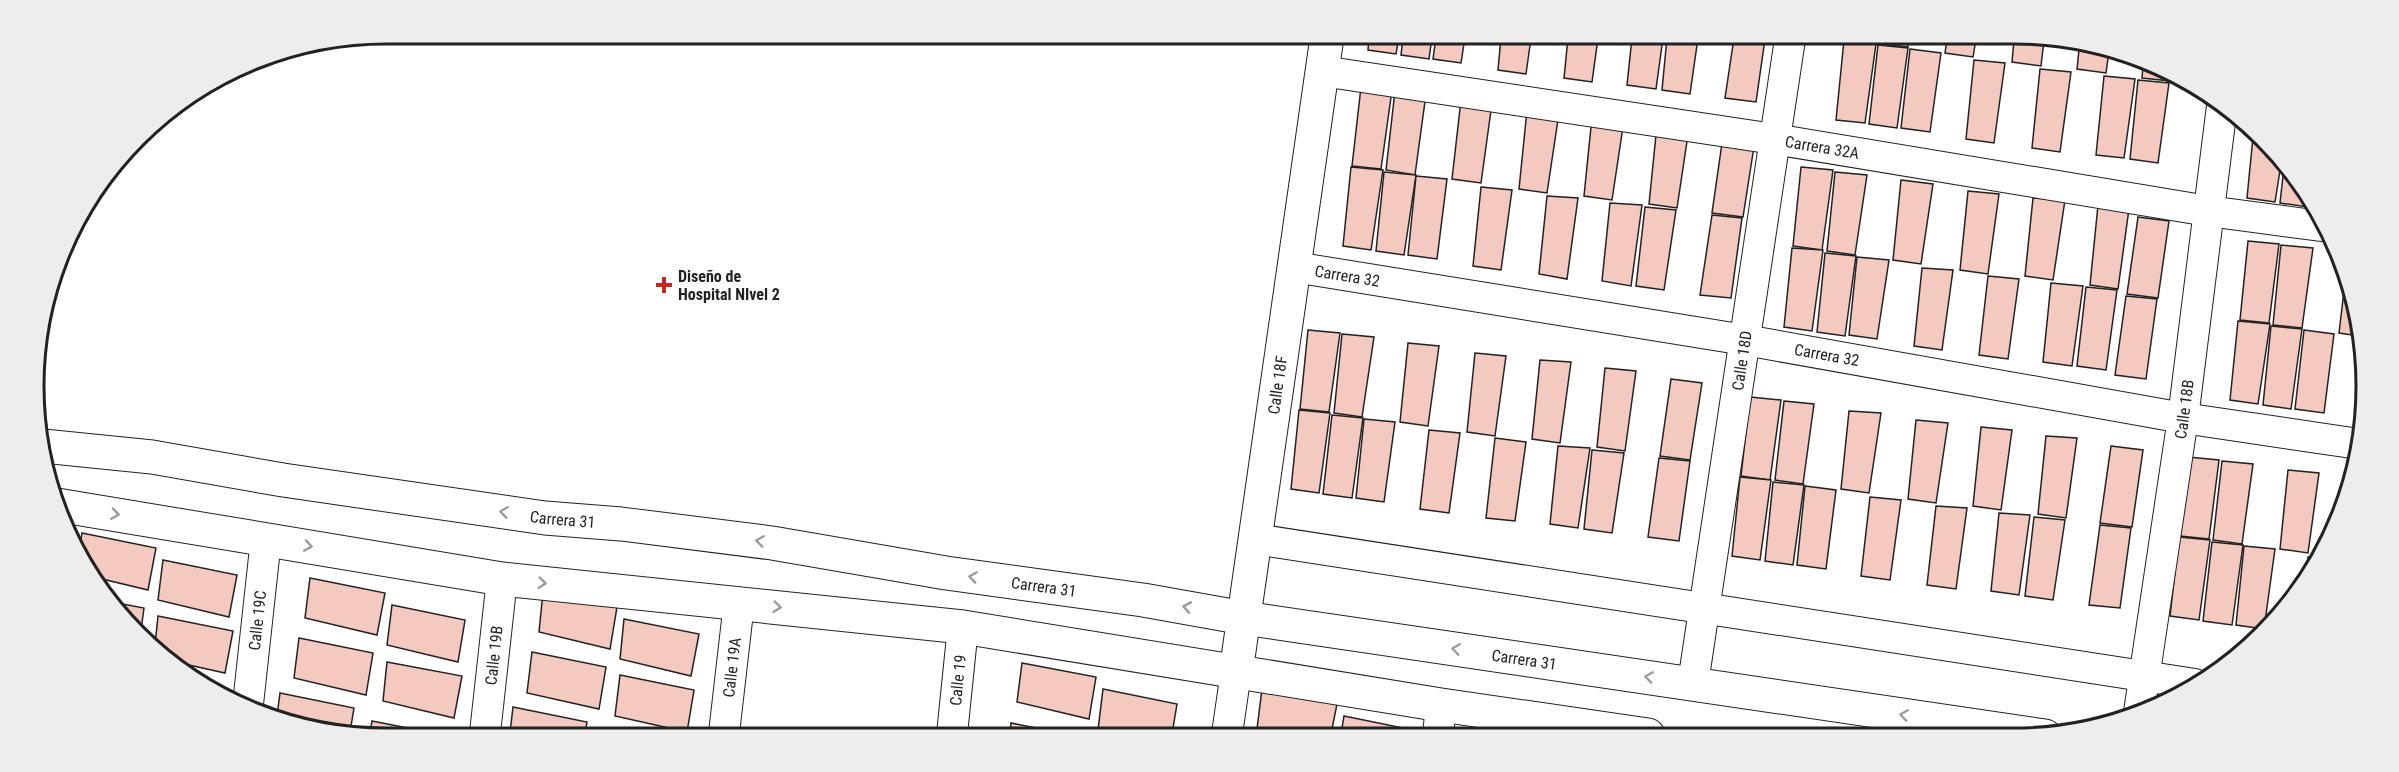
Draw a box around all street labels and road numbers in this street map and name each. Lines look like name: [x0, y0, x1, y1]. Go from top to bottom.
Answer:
street label: Carrera 32A: [1784, 132, 1861, 162]
street label: Carrera 32: [1313, 261, 1381, 290]
street label: Calle 18D: [1728, 329, 1755, 392]
street label: Carrera 32: [1793, 339, 1861, 370]
street label: Calle 18F: [1264, 354, 1291, 415]
street label: Calle 18B: [2170, 378, 2197, 440]
street label: Carrera 31: [529, 506, 596, 531]
street label: Carrera 31: [1010, 573, 1078, 600]
street label: Calle 19C: [244, 590, 270, 651]
street label: Calle 19B: [481, 625, 506, 686]
street label: Calle 19A: [719, 636, 744, 698]
street label: Carrera 31: [1490, 645, 1558, 673]
street label: Calle 19: [945, 654, 970, 707]

